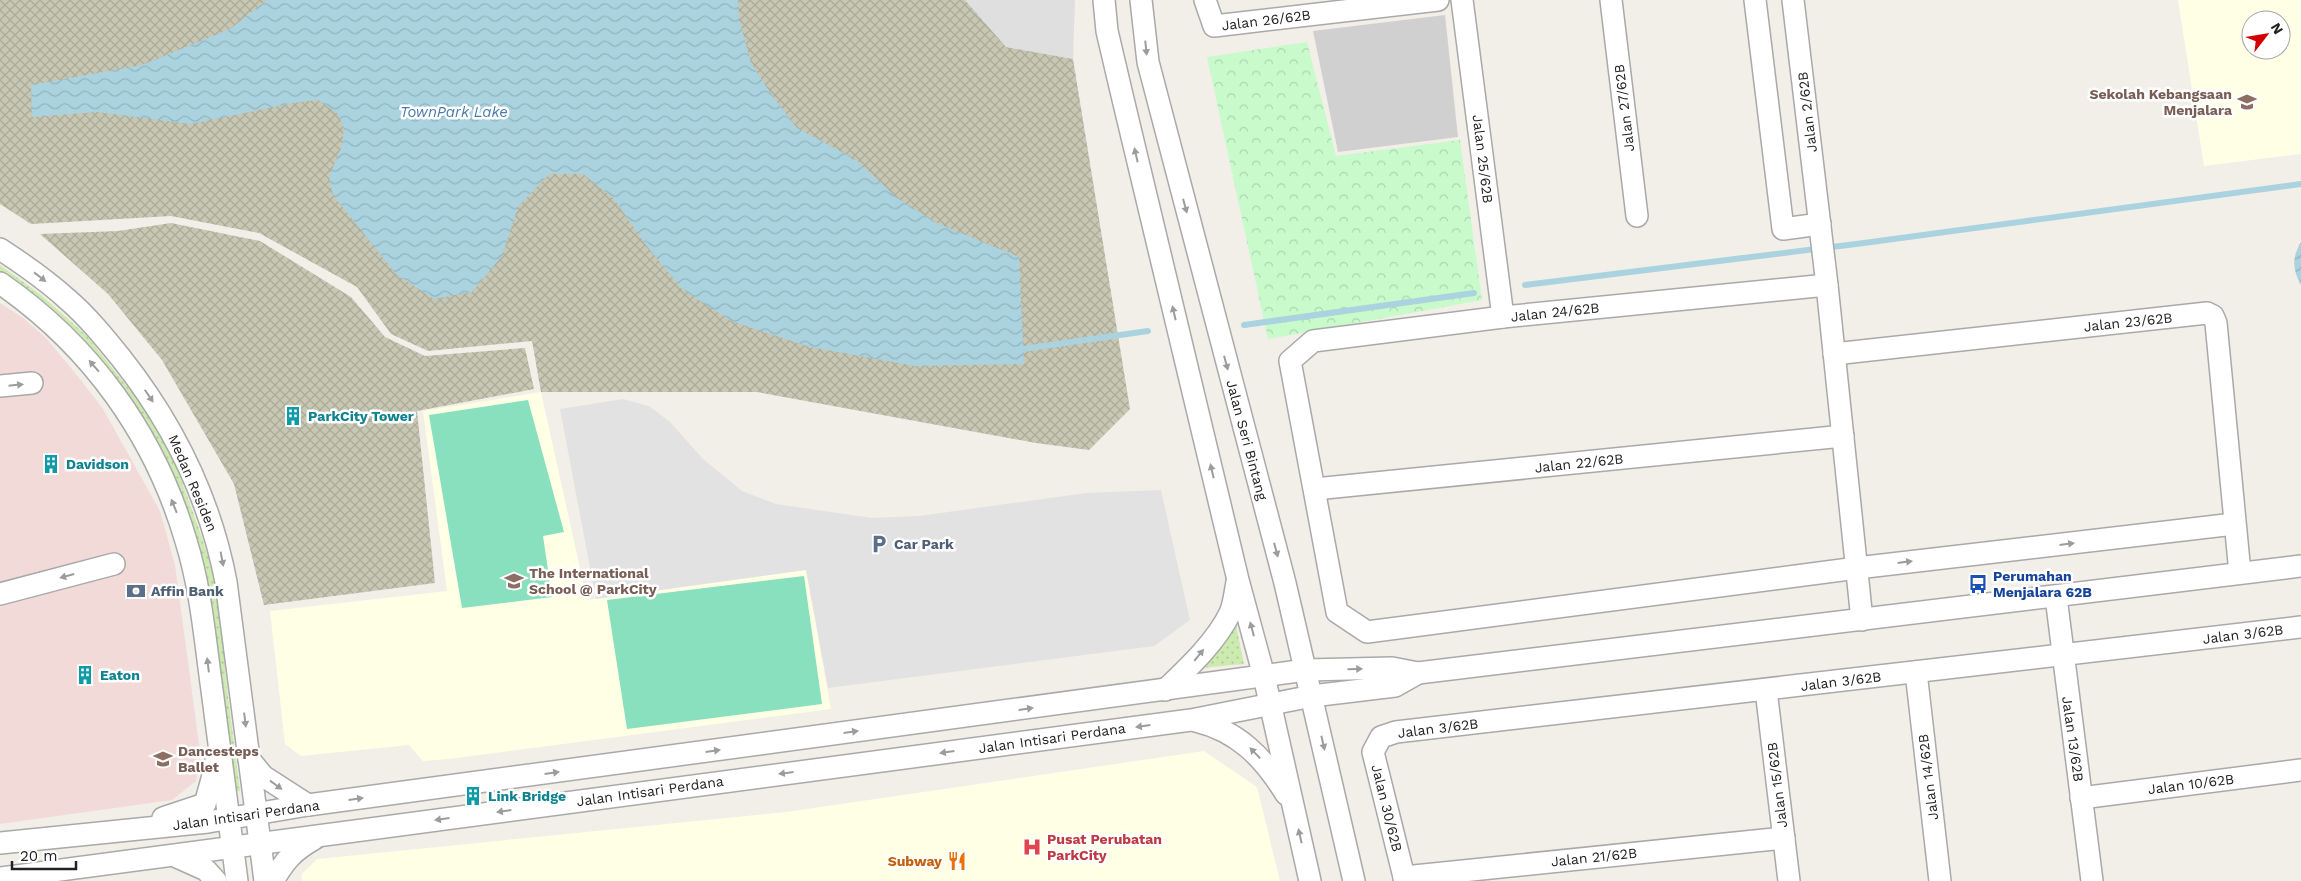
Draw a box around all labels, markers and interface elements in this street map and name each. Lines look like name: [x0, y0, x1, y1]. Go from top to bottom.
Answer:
street label: Jalan 26/62B: [1221, 7, 1311, 33]
north arrow: [2241, 10, 2291, 60]
text: N: [2268, 20, 2287, 37]
one-way arrow: [1142, 41, 1150, 57]
street label: Jalan 27/62B: [1611, 63, 1637, 153]
street label: Jalan 2/62B: [1794, 71, 1820, 153]
place label: Sekolah Kebangsaan Menjalara: [2089, 86, 2233, 118]
school or university icon: Sekolah Kebangsaan Menjalara: [2236, 91, 2258, 113]
water label: TownPark Lake: [400, 103, 508, 121]
street label: Jalan 25/62B: [1470, 114, 1496, 204]
one-way arrow: [1132, 148, 1140, 163]
one-way arrow: [1182, 199, 1190, 214]
one-way arrow: [33, 272, 47, 282]
street label: Jalan 24/62B: [1510, 299, 1600, 325]
one-way arrow: [1170, 306, 1178, 321]
street label: Jalan 23/62B: [2083, 309, 2173, 335]
one-way arrow: [1223, 356, 1231, 371]
one-way arrow: [88, 360, 99, 373]
street label: Jalan Seri Bintang: [1223, 378, 1271, 502]
one-way arrow: [8, 381, 24, 389]
one-way arrow: [144, 389, 154, 403]
building icon: ParkCity Tower: [282, 405, 304, 427]
place label: ParkCity Tower: [308, 408, 414, 424]
street label: Medan Residen: [165, 432, 221, 534]
street label: Jalan 22/62B: [1534, 450, 1624, 476]
building icon: Davidson: [40, 453, 62, 475]
place label: Davidson: [66, 456, 129, 472]
one-way arrow: [1208, 464, 1216, 479]
one-way arrow: [170, 498, 178, 513]
parking icon: Car Park: [868, 533, 890, 555]
place label: Car Park: [894, 536, 954, 552]
one-way arrow: [2059, 540, 2075, 548]
one-way arrow: [1272, 543, 1280, 558]
one-way arrow: [218, 552, 226, 568]
one-way arrow: [1897, 558, 1913, 566]
place label: The International School @ ParkCity: [529, 565, 657, 597]
place label: Perumahan Menjalara 62B: [1993, 568, 2092, 600]
school or university icon: The International School @ ParkCity: [503, 570, 525, 592]
one-way arrow: [60, 573, 75, 581]
bus stop icon: Perumahan Menjalara 62B: [1967, 573, 1989, 595]
bank icon: Affin Bank: [125, 580, 147, 602]
place label: Affin Bank: [151, 583, 224, 599]
one-way arrow: [1247, 621, 1255, 636]
street label: Jalan 3/62B: [2202, 621, 2284, 647]
one-way arrow: [1194, 649, 1205, 662]
one-way arrow: [204, 656, 212, 672]
building icon: Eaton: [74, 664, 96, 686]
one-way arrow: [1347, 665, 1363, 673]
place label: Eaton: [100, 667, 140, 683]
street label: Jalan 3/62B: [1800, 668, 1882, 694]
street label: Jalan 13/62B: [2059, 695, 2087, 783]
one-way arrow: [1018, 704, 1034, 712]
one-way arrow: [241, 713, 249, 729]
street label: Jalan 3/62B: [1397, 715, 1479, 741]
street label: Jalan Intisari Perdana: [977, 720, 1127, 756]
one-way arrow: [1135, 722, 1151, 730]
one-way arrow: [843, 728, 859, 736]
street label: Jalan 14/62B: [1915, 733, 1941, 821]
one-way arrow: [1319, 736, 1327, 751]
street label: Jalan 15/62B: [1764, 741, 1790, 829]
place label: Dancesteps Ballet: [178, 743, 259, 775]
one-way arrow: [705, 747, 721, 755]
school or university icon: Dancesteps Ballet: [152, 748, 174, 770]
one-way arrow: [939, 748, 955, 756]
one-way arrow: [1249, 748, 1261, 760]
street label: Jalan 30/62B: [1368, 763, 1406, 853]
one-way arrow: [544, 769, 560, 777]
one-way arrow: [778, 770, 794, 778]
street label: Jalan 10/62B: [2147, 771, 2235, 797]
street label: Jalan Intisari Perdana: [575, 773, 725, 809]
one-way arrow: [269, 780, 282, 791]
building icon: Link Bridge: [462, 785, 484, 807]
place label: Link Bridge: [488, 788, 566, 804]
one-way arrow: [348, 795, 364, 803]
street label: Jalan Intisari Perdana: [171, 797, 321, 833]
one-way arrow: [495, 807, 511, 815]
one-way arrow: [433, 815, 449, 823]
one-way arrow: [1296, 828, 1304, 844]
place label: Pusat Perubatan ParkCity: [1047, 831, 1162, 863]
hospital icon: Pusat Perubatan ParkCity: [1021, 836, 1043, 858]
scale bar: [12, 838, 76, 870]
street label: Jalan 21/62B: [1550, 845, 1638, 869]
text: 20 m: [20, 847, 58, 865]
restaurant icon: Subway: [946, 850, 968, 872]
place label: Subway: [888, 853, 942, 869]

